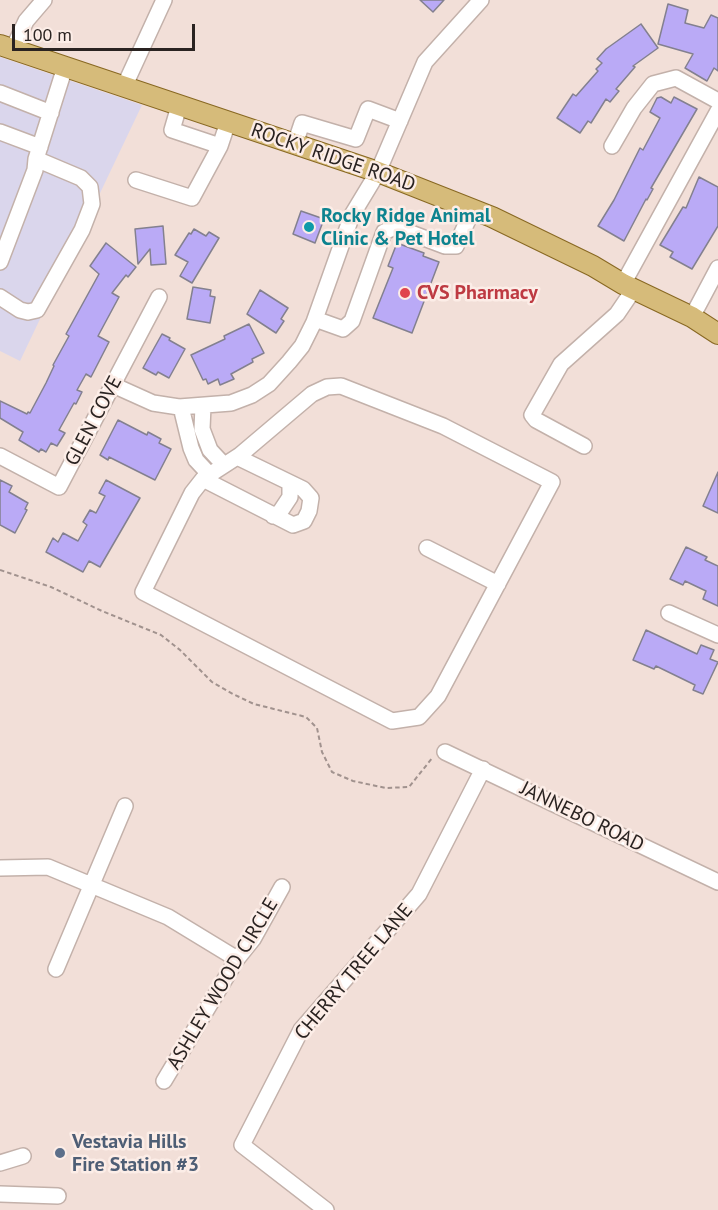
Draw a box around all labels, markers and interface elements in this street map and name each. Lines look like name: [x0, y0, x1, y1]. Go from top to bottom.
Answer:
scale bar: [15, 12, 198, 50]
text: 100 m: [23, 23, 72, 46]
street label: ROCKY RIDGE ROAD: [248, 119, 418, 197]
place label: Rocky Ridge Animal Clinic & Pet Hotel: [321, 204, 491, 251]
marker: Rocky Ridge Animal Clinic & Pet Hotel: [302, 220, 316, 234]
place label: CVS Pharmacy: [417, 281, 538, 305]
marker: CVS Pharmacy: [398, 286, 412, 300]
street label: GLEN COVE: [60, 372, 128, 470]
street label: JANNEBO ROAD: [516, 777, 648, 857]
street label: ASHLEY WOOD CIRCLE: [162, 894, 284, 1074]
street label: CHERRY TREE LANE: [290, 899, 418, 1045]
place label: Vestavia Hills Fire Station #3: [72, 1130, 199, 1177]
marker: Vestavia Hills Fire Station #3: [53, 1146, 67, 1160]

